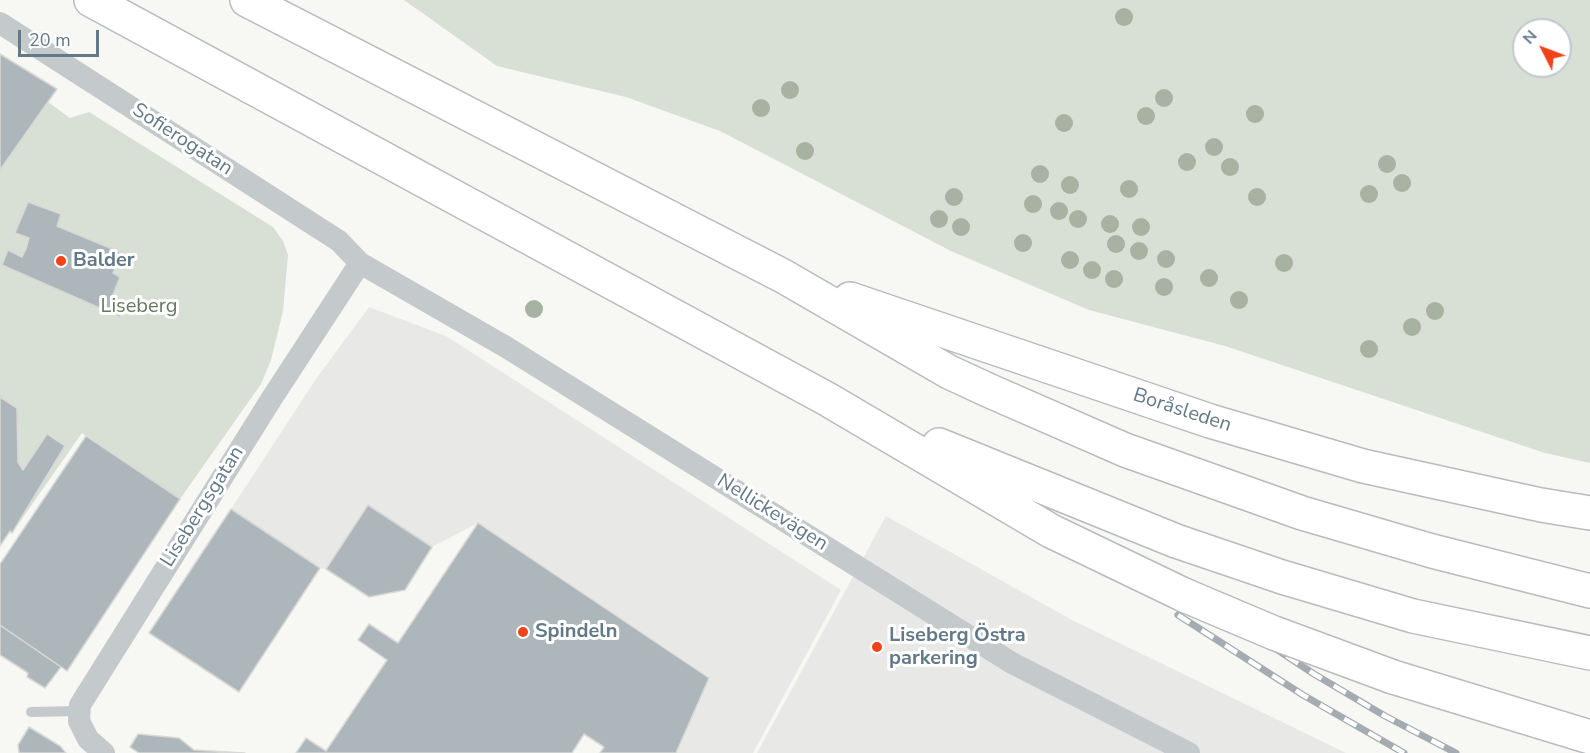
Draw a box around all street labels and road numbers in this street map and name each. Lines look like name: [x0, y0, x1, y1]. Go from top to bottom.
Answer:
street label: Sofierogatan: [127, 99, 237, 181]
street label: Boråsleden: [1130, 384, 1234, 438]
street label: Lisebergsgatan: [156, 442, 250, 572]
street label: Nellickevägen: [712, 469, 832, 557]

